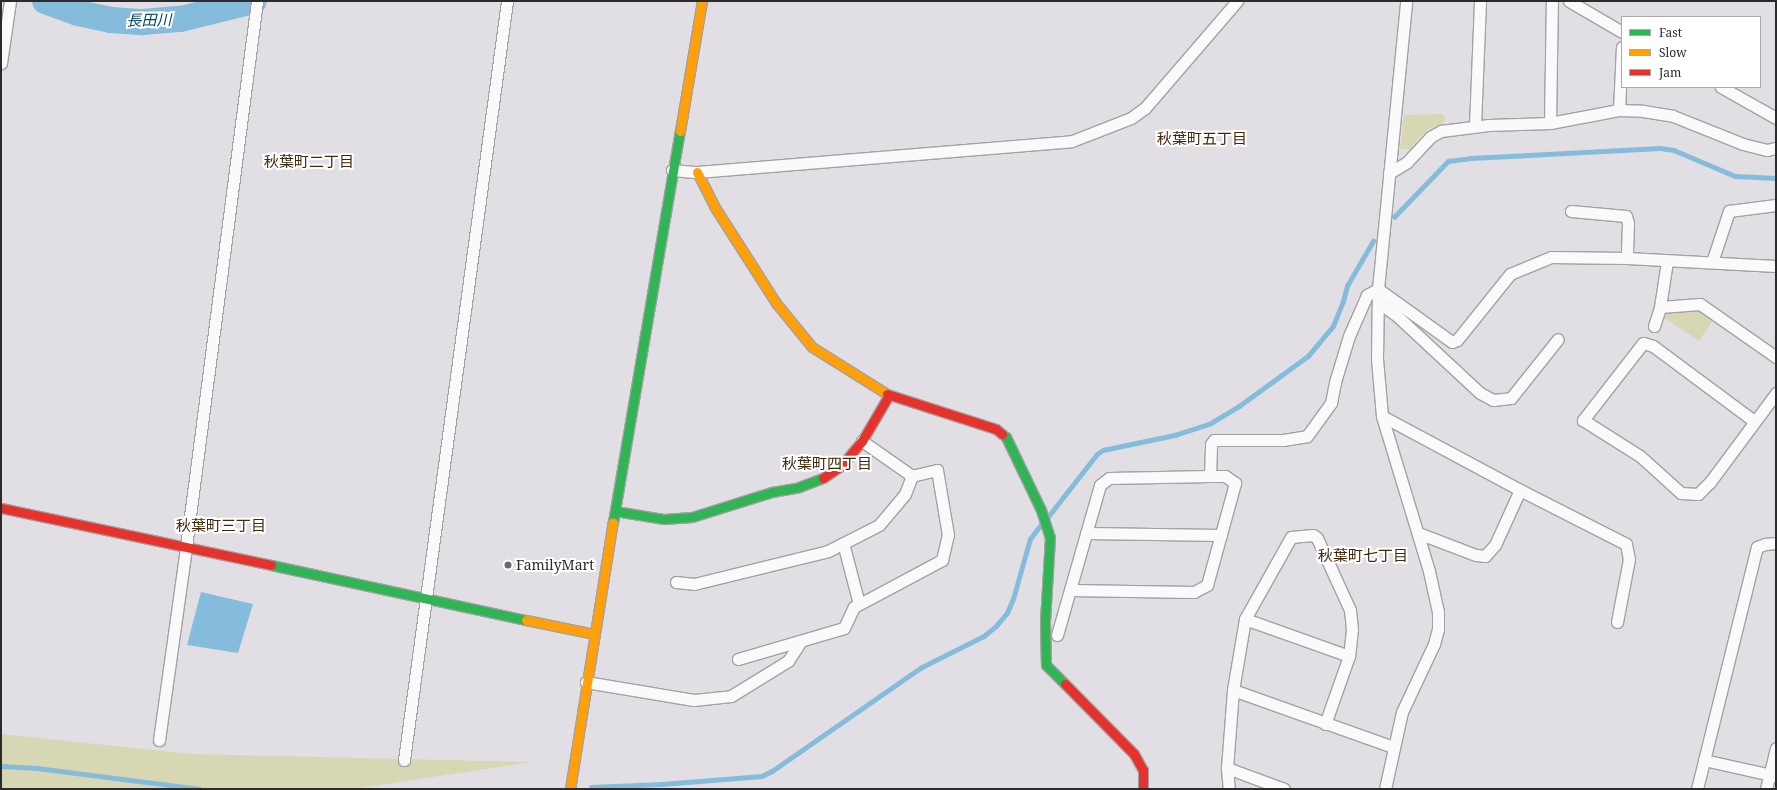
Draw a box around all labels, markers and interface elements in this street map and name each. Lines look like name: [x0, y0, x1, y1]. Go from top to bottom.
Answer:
water label: 長田川: [126, 11, 172, 29]
legend: [1621, 16, 1761, 88]
text: Fast: [1659, 24, 1682, 41]
text: Slow: [1659, 44, 1687, 61]
text: Jam: [1659, 64, 1681, 81]
district label: 秋葉町五丁目: [1157, 130, 1247, 148]
district label: 秋葉町二丁目: [264, 153, 354, 171]
district label: 秋葉町四丁目: [782, 455, 872, 473]
district label: 秋葉町三丁目: [176, 517, 266, 535]
district label: 秋葉町七丁目: [1318, 547, 1408, 565]
place label: FamilyMart: [516, 557, 594, 573]
marker: FamilyMart: [503, 560, 513, 570]

